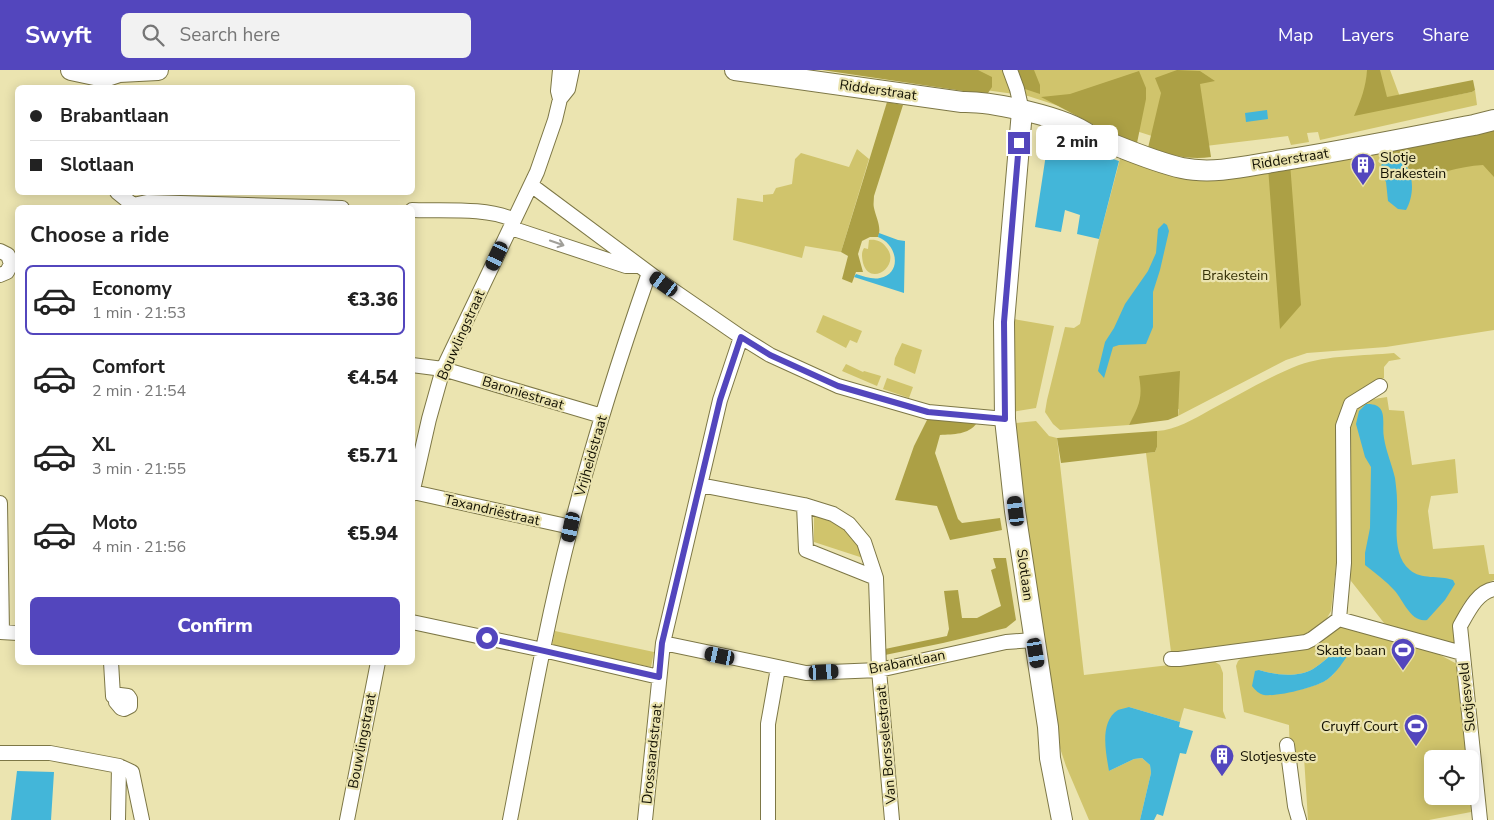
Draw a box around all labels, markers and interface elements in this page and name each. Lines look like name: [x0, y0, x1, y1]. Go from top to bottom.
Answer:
search box: [121, 13, 471, 58]
text: Swyft: [25, 19, 91, 51]
icon: search: [139, 21, 167, 49]
text: Search here: [179, 22, 280, 48]
text: Map: [1278, 23, 1313, 47]
text: Layers: [1341, 23, 1394, 47]
text: Share: [1422, 23, 1469, 47]
street label: Ridderstraat: [838, 75, 918, 105]
text: Brabantlaan: [60, 103, 169, 129]
callout: 2 min: [1036, 126, 1119, 160]
text: 2 min: [1056, 131, 1098, 153]
route end: [1008, 132, 1030, 154]
street label: Ridderstraat: [1250, 144, 1330, 174]
place label: Slotje Brakestein: [1380, 148, 1446, 183]
text: Slotlaan: [60, 152, 134, 178]
building icon: Slotje Brakestein: [1350, 152, 1376, 186]
text: Choose a ride: [30, 220, 169, 250]
car: [483, 239, 510, 273]
one-way arrow: [549, 239, 565, 249]
park label: Brakestein: [1202, 266, 1268, 285]
car: [647, 269, 680, 299]
text: Economy: [92, 276, 172, 302]
icon: car: [32, 278, 77, 323]
text: €3.36: [347, 287, 398, 313]
street label: Bouwlingstraat: [433, 287, 489, 383]
text: 1 min · 21:53: [92, 302, 186, 324]
text: Comfort: [92, 354, 165, 380]
icon: car: [32, 356, 77, 401]
text: €4.54: [347, 365, 398, 391]
street label: Baroniestraat: [480, 372, 566, 414]
text: 2 min · 21:54: [92, 380, 186, 402]
street label: Vrijheidstraat: [570, 413, 612, 500]
text: XL: [92, 432, 115, 458]
icon: car: [32, 434, 77, 479]
text: €5.71: [347, 443, 398, 469]
text: 3 min · 21:55: [92, 458, 186, 480]
street label: Taxandriëstraat: [442, 490, 542, 530]
car: [1006, 495, 1025, 527]
text: Moto: [92, 510, 138, 536]
car: [560, 511, 581, 543]
icon: car: [32, 512, 77, 557]
text: €5.94: [347, 521, 398, 547]
text: 4 min · 21:56: [92, 536, 186, 558]
street label: Slotlaan: [1012, 548, 1038, 602]
button: Confirm: [30, 597, 400, 655]
route start: [476, 627, 498, 649]
car: [1026, 637, 1045, 669]
sports icon: Skate baan: [1390, 637, 1416, 671]
place label: Skate baan: [1316, 641, 1386, 660]
street label: Brabantlaan: [867, 645, 947, 679]
car: [703, 646, 736, 666]
street label: Slotjesveld: [1454, 661, 1480, 733]
car: [808, 664, 839, 680]
street label: Van Borsselestraat: [871, 685, 901, 806]
street label: Bouwlingstraat: [343, 692, 381, 790]
street label: Drossaardstraat: [637, 703, 667, 805]
sports icon: Cruyff Court: [1403, 713, 1429, 747]
place label: Cruyff Court: [1321, 717, 1398, 736]
building icon: Slotjesveste: [1209, 743, 1235, 777]
place label: Slotjesveste: [1240, 747, 1316, 766]
map controls: [1424, 750, 1479, 805]
button: locate: [1424, 750, 1479, 805]

